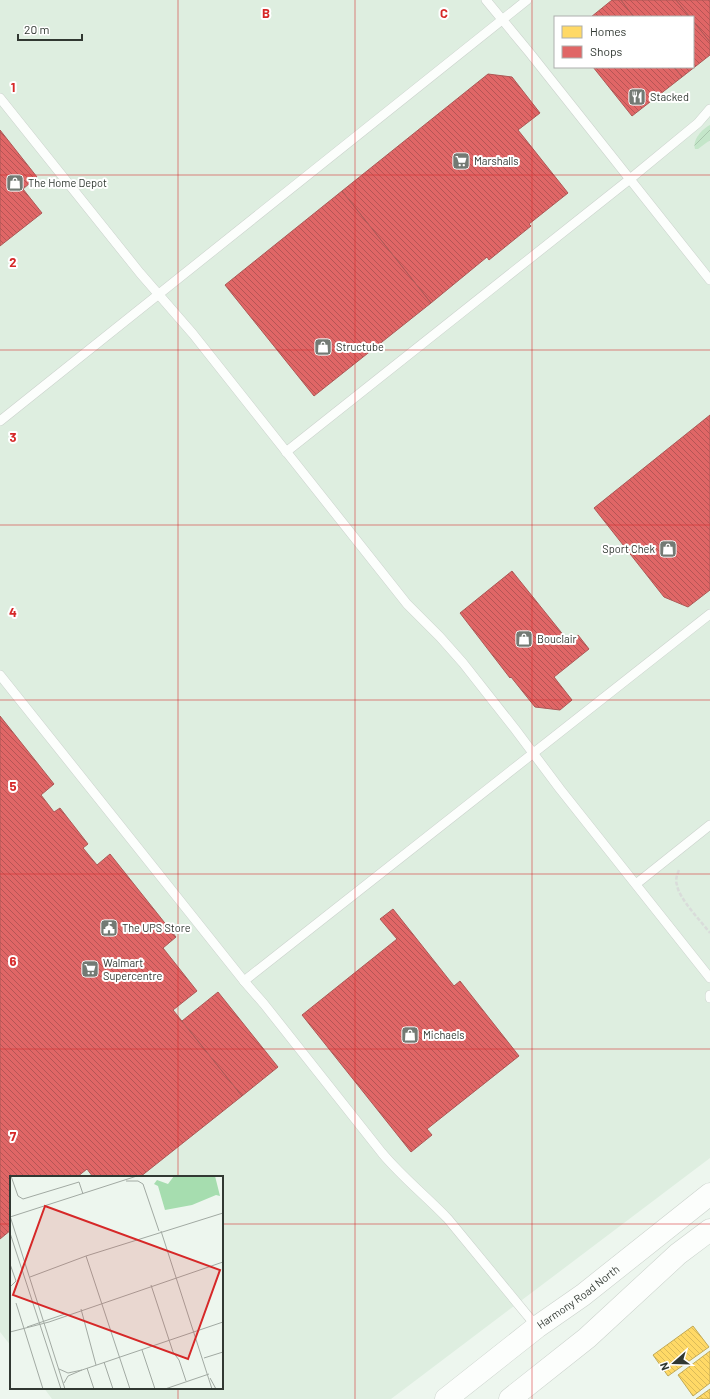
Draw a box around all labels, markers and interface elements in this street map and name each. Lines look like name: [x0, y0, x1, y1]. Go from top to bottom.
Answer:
text: B: [262, 5, 270, 21]
text: C: [440, 5, 448, 21]
scale bar: [18, 16, 82, 42]
legend: [554, 16, 694, 68]
text: 20 m: [24, 22, 50, 36]
text: Homes: [590, 24, 627, 38]
text: Shops: [590, 44, 623, 58]
text: 1: [11, 79, 15, 95]
restaurant icon: Stacked: [627, 87, 647, 107]
place label: Stacked: [650, 90, 689, 103]
supermarket icon: Marshalls: [451, 151, 471, 171]
place label: Marshalls: [474, 154, 519, 167]
shop icon: The Home Depot: [5, 173, 25, 193]
place label: The Home Depot: [28, 176, 107, 189]
text: 2: [9, 254, 17, 270]
shop icon: Structube: [313, 337, 333, 357]
place label: Structube: [336, 340, 384, 353]
text: 3: [9, 429, 17, 445]
shop icon: Sport Chek: [658, 539, 678, 559]
place label: Sport Chek: [602, 542, 655, 555]
text: 4: [9, 604, 17, 620]
shop icon: Bouclair: [514, 629, 534, 649]
place label: Bouclair: [537, 632, 576, 645]
text: 5: [9, 778, 17, 794]
public building icon: The UPS Store: [99, 918, 119, 938]
place label: The UPS Store: [122, 921, 191, 934]
text: 6: [10, 953, 17, 969]
place label: Walmart Supercentre: [103, 956, 163, 982]
supermarket icon: Walmart Supercentre: [80, 959, 100, 979]
shop icon: Michaels: [400, 1025, 420, 1045]
place label: Michaels: [423, 1028, 465, 1041]
text: 7: [10, 1128, 17, 1144]
inset map: [10, 1176, 223, 1389]
street label: Harmony Road North: [534, 1262, 622, 1331]
north arrow: [654, 1343, 694, 1383]
text: N: [657, 1361, 671, 1372]

